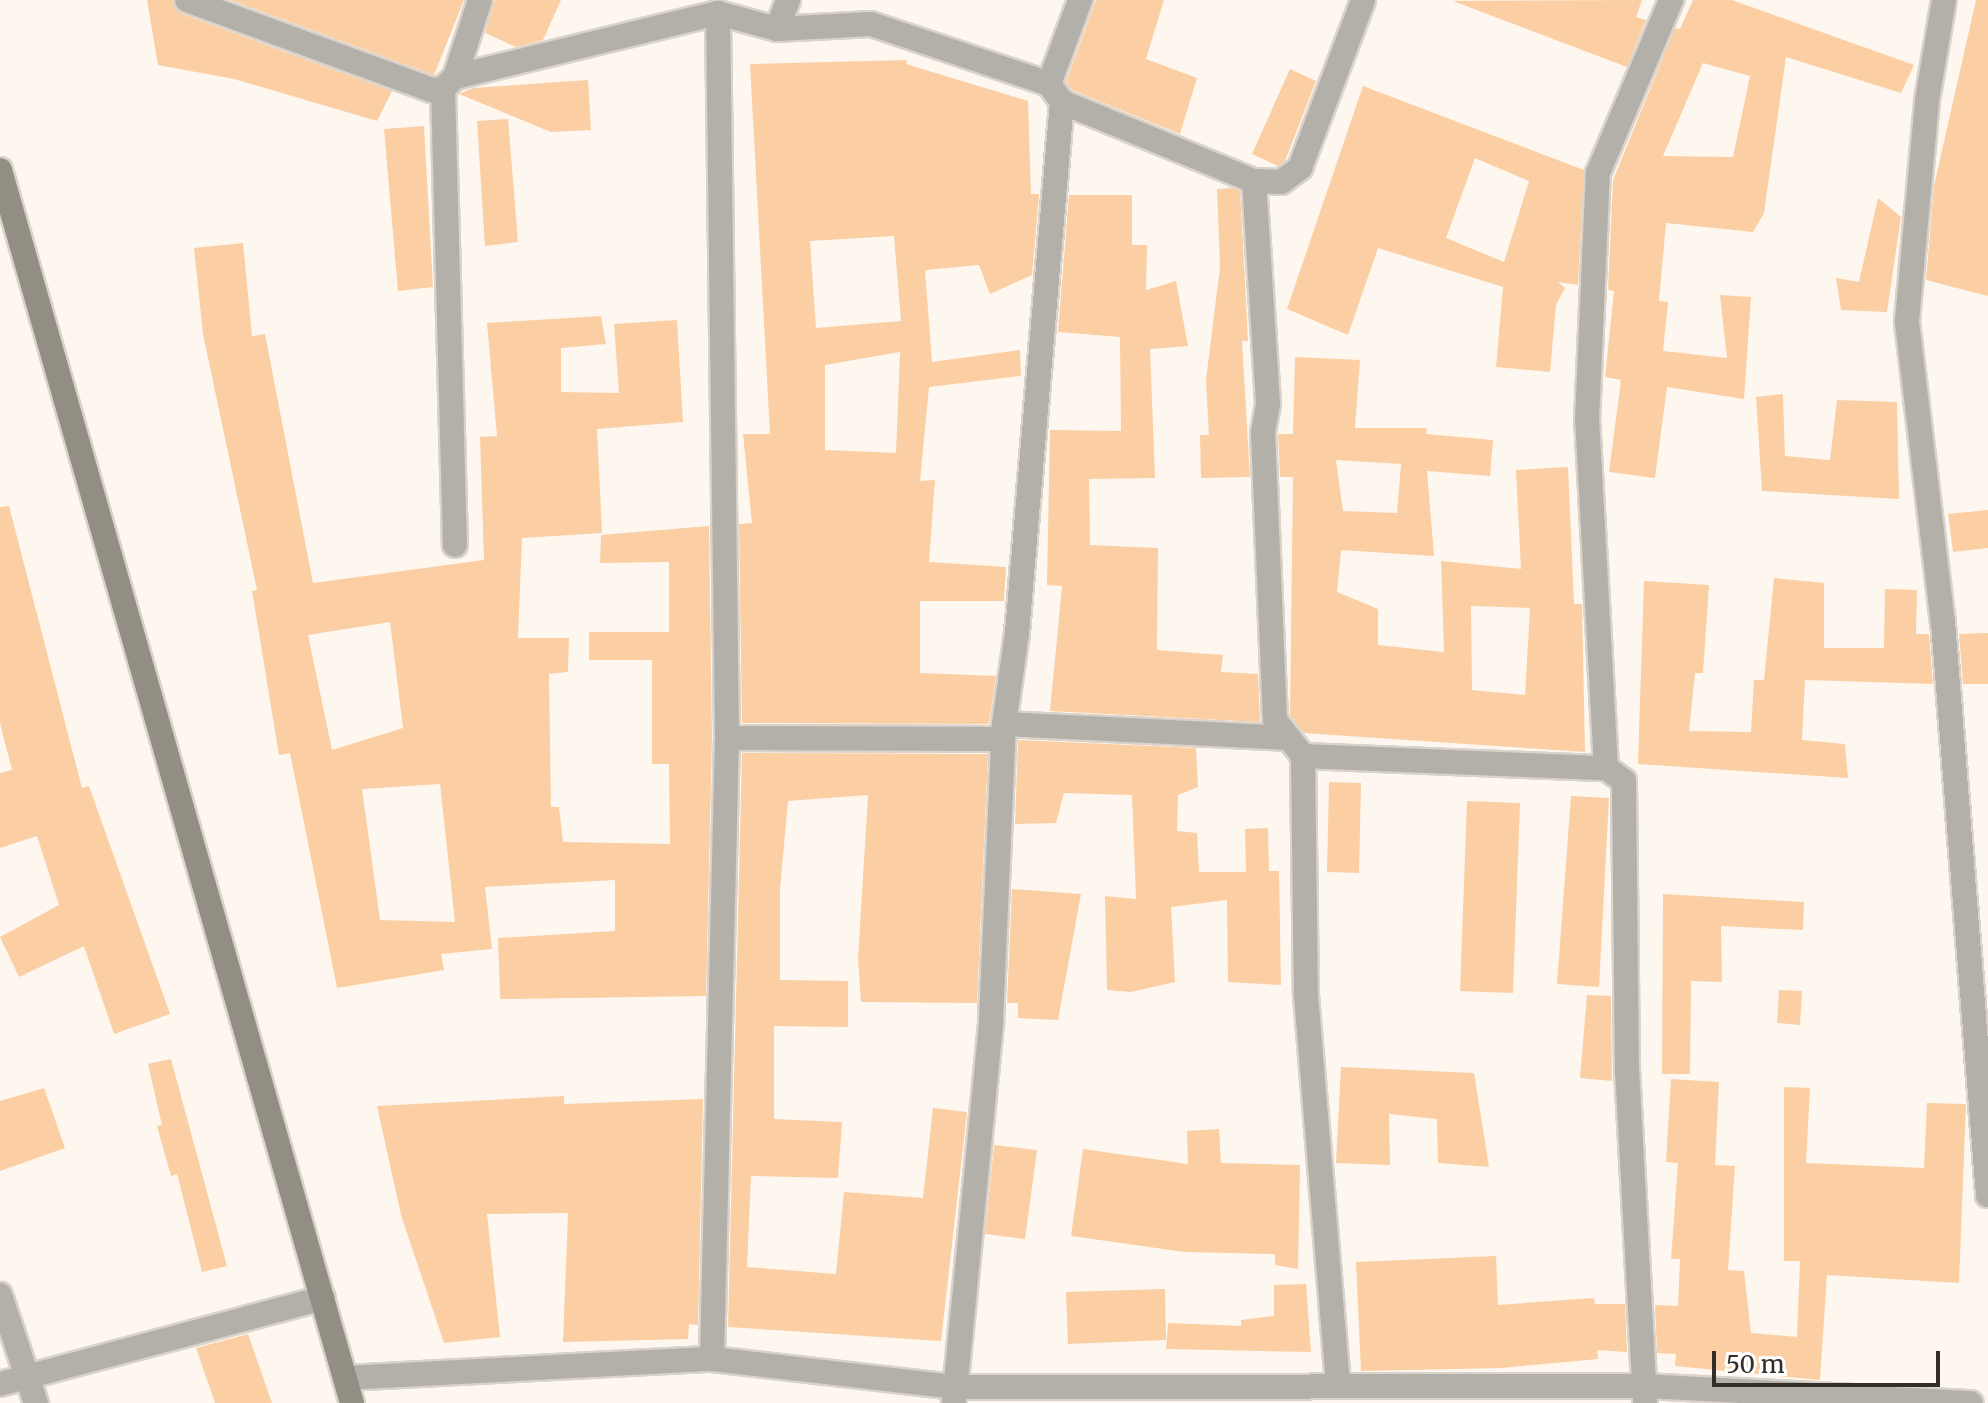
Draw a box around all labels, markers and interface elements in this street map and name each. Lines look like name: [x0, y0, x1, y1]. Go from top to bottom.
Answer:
scale bar: [1716, 1335, 1944, 1385]
text: 50 m: [1726, 1349, 1785, 1380]

